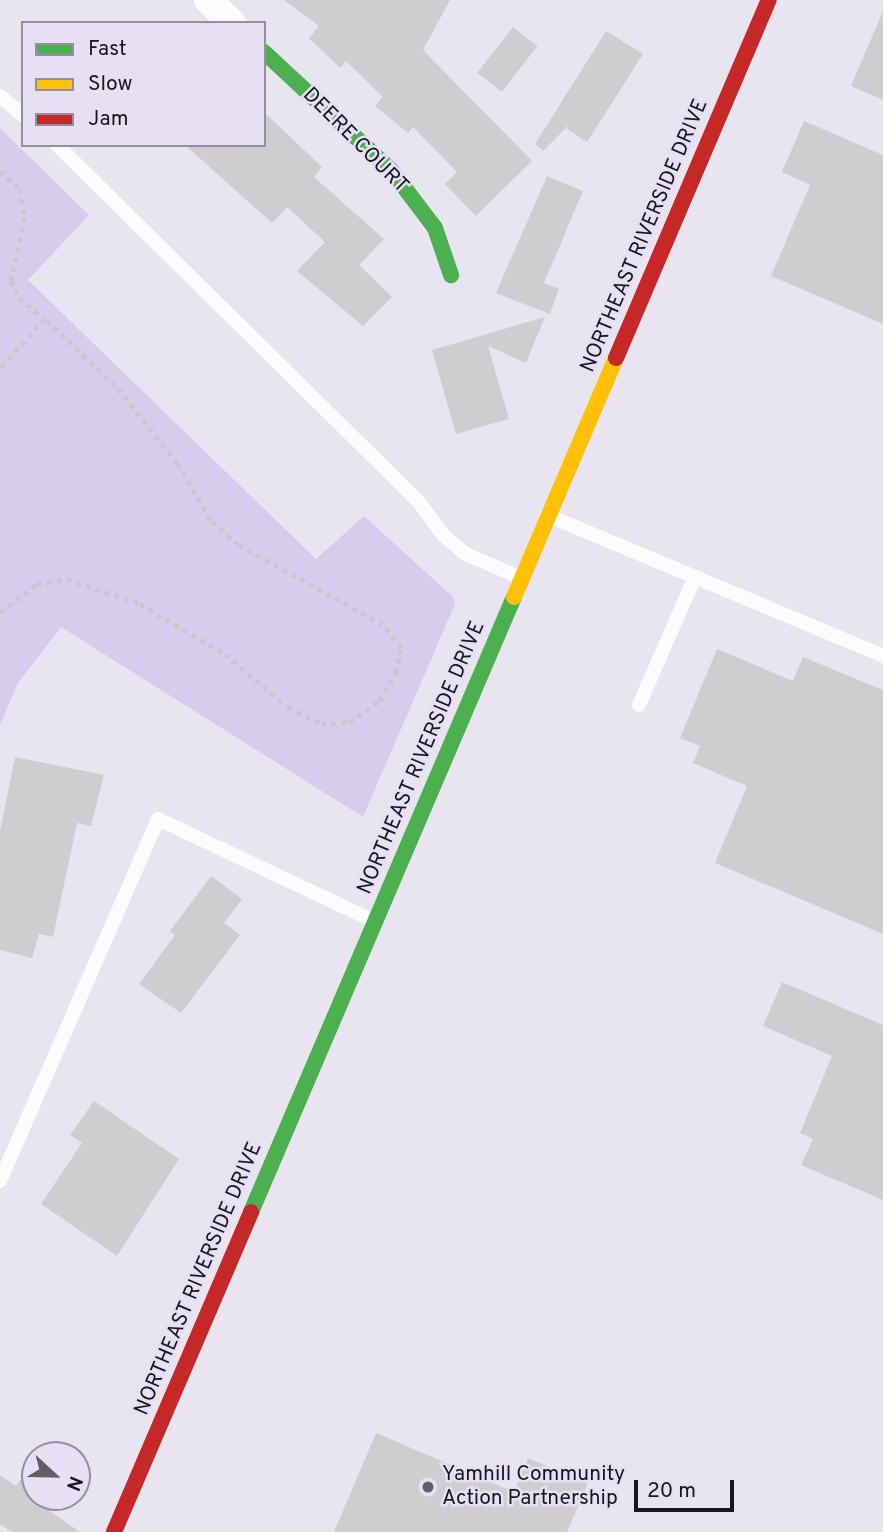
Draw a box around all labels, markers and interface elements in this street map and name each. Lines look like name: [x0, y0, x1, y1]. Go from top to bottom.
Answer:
legend: [21, 21, 266, 147]
text: Fast: [88, 36, 127, 63]
text: Slow: [88, 71, 133, 98]
street label: DEERE COURT: [297, 83, 413, 199]
street label: NORTHEAST RIVERSIDE DRIVE: [576, 95, 714, 377]
text: Jam: [88, 106, 129, 133]
street label: NORTHEAST RIVERSIDE DRIVE: [353, 617, 491, 899]
street label: NORTHEAST RIVERSIDE DRIVE: [130, 1138, 268, 1420]
north arrow: [21, 1441, 91, 1511]
place label: Yamhill Community Action Partnership: [442, 1462, 625, 1512]
scale bar: [638, 1466, 738, 1510]
text: N: [60, 1472, 87, 1494]
text: 20 m: [647, 1478, 696, 1505]
marker: Yamhill Community Action Partnership: [420, 1479, 436, 1495]

